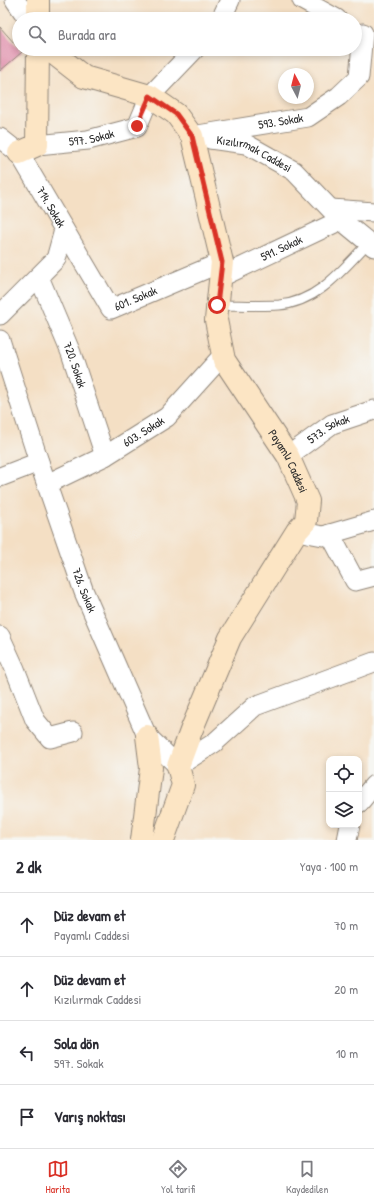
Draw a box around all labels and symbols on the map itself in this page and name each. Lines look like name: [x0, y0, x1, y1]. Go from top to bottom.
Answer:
north arrow: [278, 68, 314, 104]
street label: 593. Sokak: [257, 109, 304, 133]
route end: [128, 117, 146, 135]
street label: 597. Sokak: [68, 124, 116, 150]
street label: Kızılırmak Caddesi: [215, 131, 295, 176]
street label: 714. Sokak: [33, 183, 70, 231]
street label: 591. Sokak: [258, 231, 305, 265]
street label: 601. Sokak: [111, 282, 159, 315]
route start: [208, 296, 226, 314]
street label: 720. Sokak: [59, 339, 91, 390]
street label: 573. Sokak: [303, 410, 352, 447]
street label: 603. Sokak: [119, 412, 167, 451]
street label: Payamlı Caddesi: [265, 426, 312, 495]
street label: 726. Sokak: [68, 565, 101, 615]

